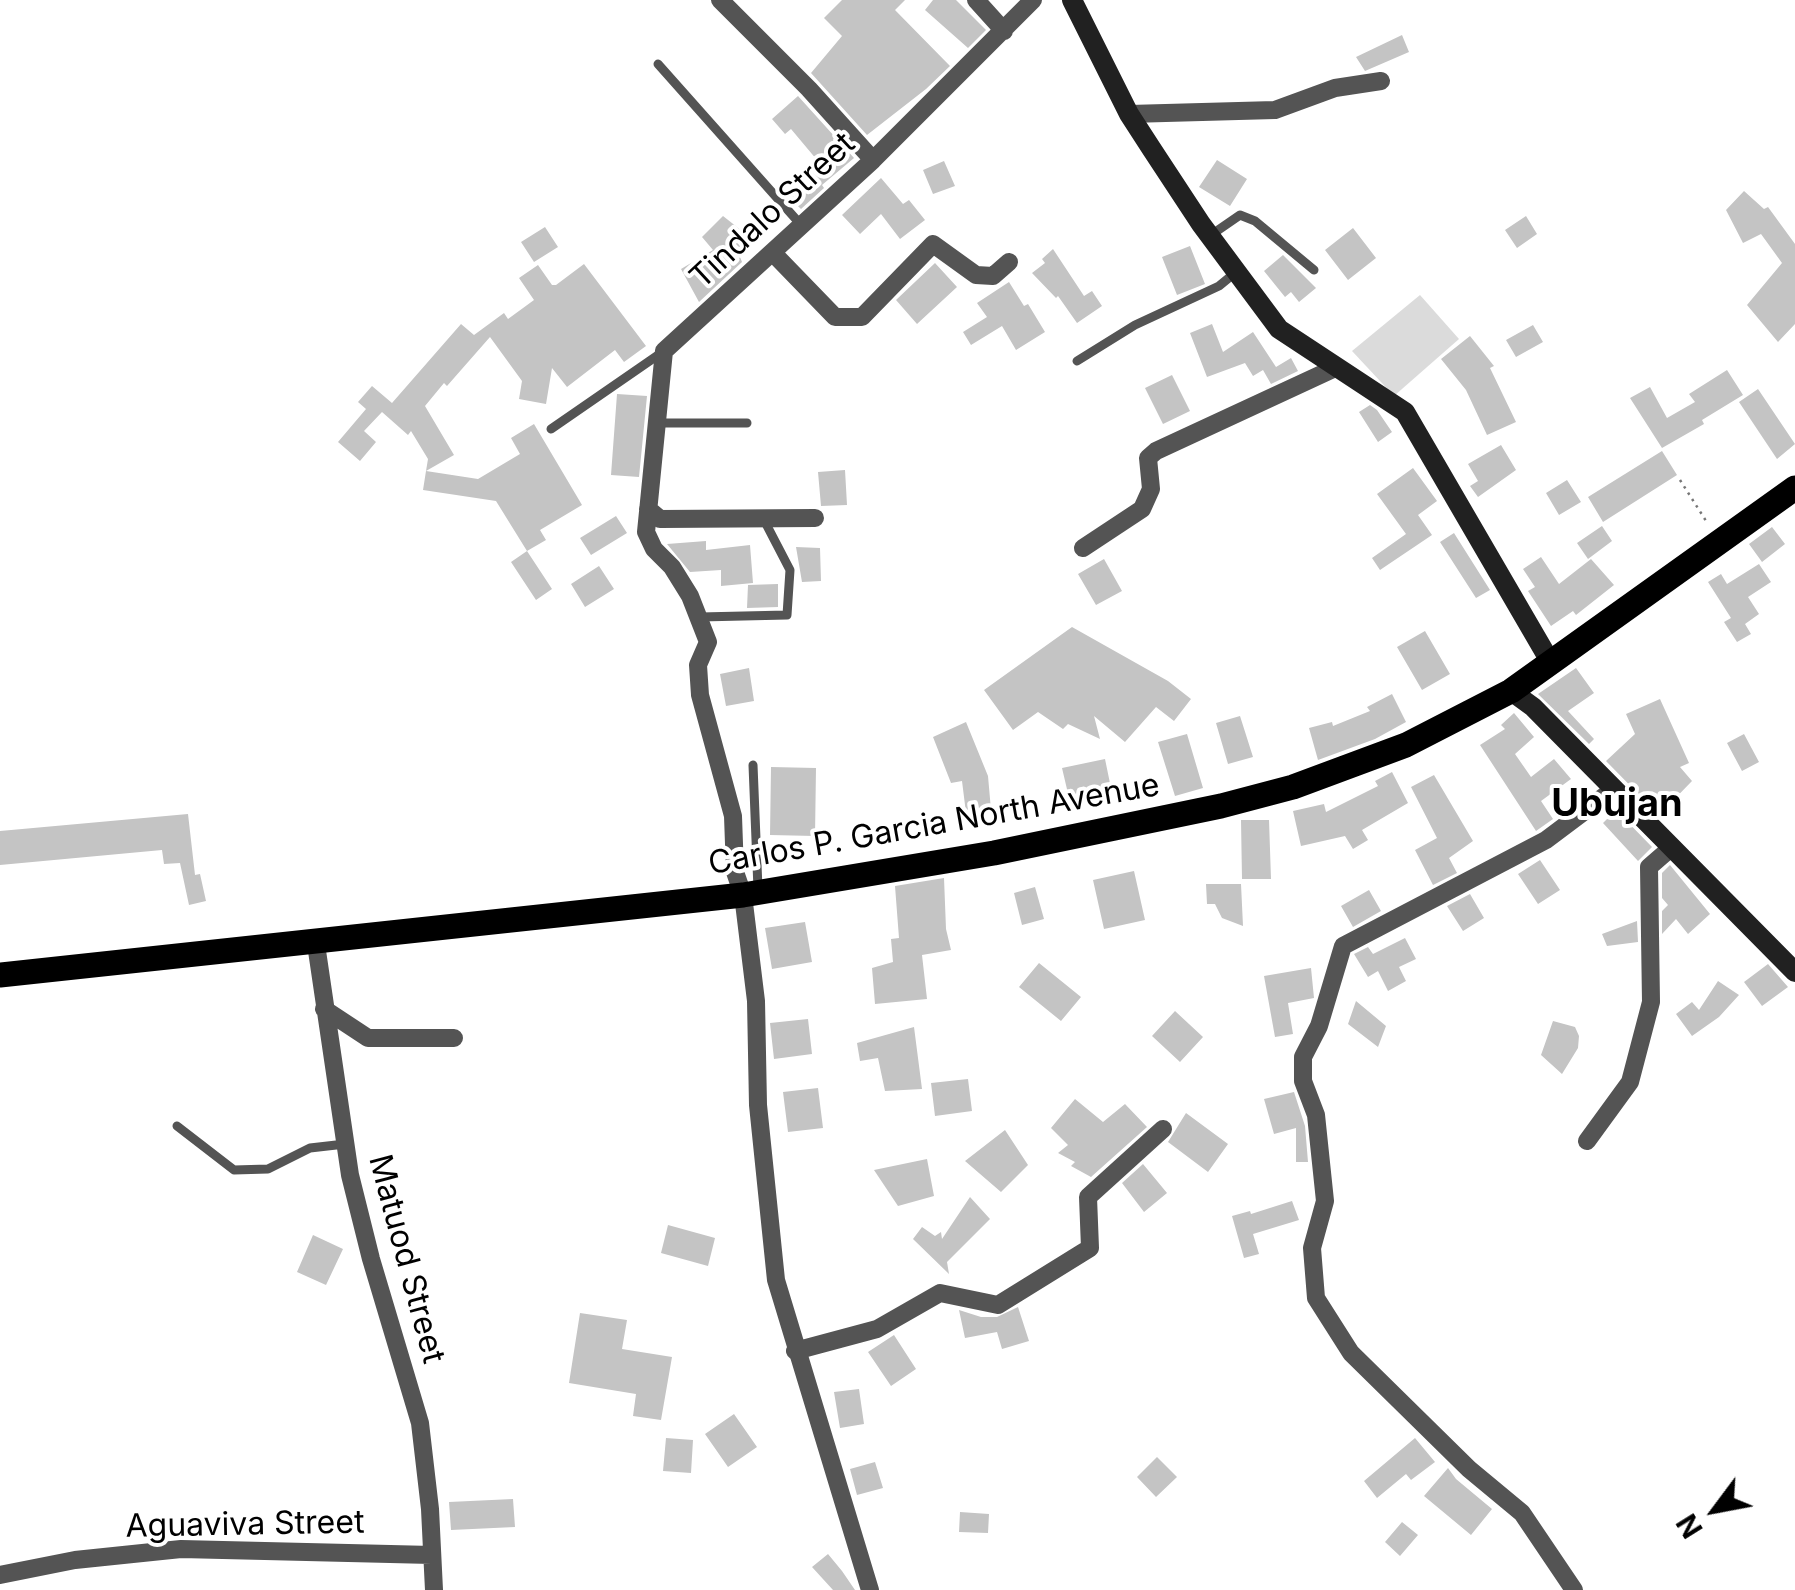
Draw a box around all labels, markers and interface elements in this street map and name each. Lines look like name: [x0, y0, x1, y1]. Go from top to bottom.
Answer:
street label: Tindalo Street: [683, 125, 863, 297]
street label: Carlos P. Garcia North Avenue: [705, 766, 1163, 884]
district label: Ubujan: [1551, 782, 1683, 828]
street label: Matuod Street: [360, 1151, 452, 1367]
north arrow: [1665, 1460, 1765, 1560]
street label: Aguaviva Street: [125, 1504, 365, 1546]
text: N: [1669, 1508, 1710, 1544]

